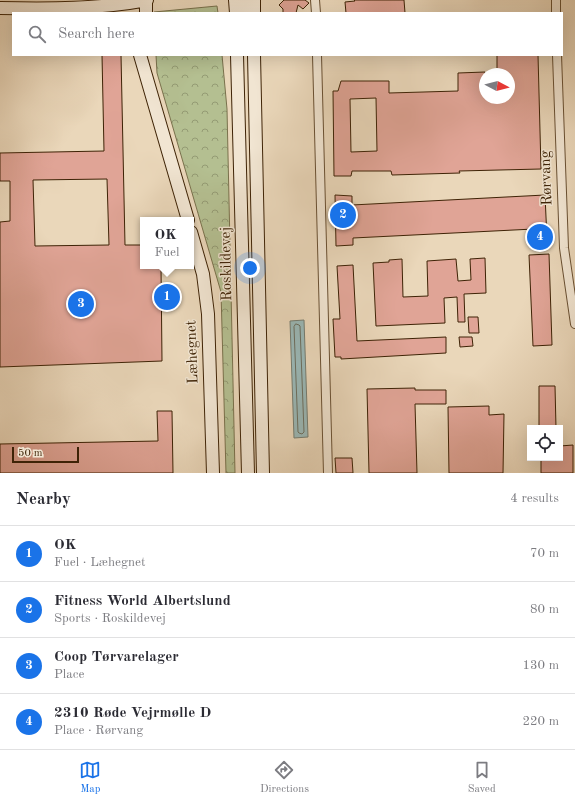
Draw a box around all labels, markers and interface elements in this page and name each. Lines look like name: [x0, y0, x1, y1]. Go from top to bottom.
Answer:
search box: [12, 12, 563, 56]
icon: search: [26, 23, 48, 45]
text: Search here: [58, 27, 135, 42]
north arrow: [479, 68, 515, 104]
street label: Rørvang: [539, 150, 555, 206]
pin: 2: [330, 200, 356, 230]
popup: [140, 217, 194, 269]
pin: 4: [527, 222, 553, 252]
street label: Roskildevej: [219, 227, 235, 301]
text: OK: [154, 228, 177, 243]
text: Fuel: [154, 246, 180, 259]
your location: [240, 258, 260, 278]
pin: 1: [154, 282, 180, 312]
pin: 3: [68, 289, 94, 319]
street label: Læhegnet: [184, 320, 202, 384]
map controls: [527, 425, 563, 461]
button: locate: [527, 425, 563, 461]
scale bar: [12, 445, 79, 464]
text: 50 m: [18, 448, 43, 459]
text: Nearby: [16, 491, 71, 508]
text: 4 results: [510, 492, 559, 505]
text: OK: [54, 538, 76, 553]
text: 1: [25, 547, 33, 560]
text: 70 m: [530, 547, 559, 560]
text: Fuel · Læhegnet: [54, 556, 146, 569]
text: Fitness World Albertslund: [54, 594, 231, 609]
text: 2: [25, 603, 33, 616]
text: 80 m: [530, 603, 559, 616]
text: Sports · Roskildevej: [54, 612, 166, 625]
text: Coop Tørvarelager: [54, 650, 179, 665]
text: 3: [25, 659, 33, 672]
text: 130 m: [522, 659, 559, 672]
text: Place: [54, 668, 84, 681]
text: 2310 Røde Vejrmølle D: [54, 706, 211, 721]
text: 4: [25, 715, 33, 728]
text: 220 m: [522, 715, 559, 728]
text: Place · Rørvang: [54, 724, 143, 737]
tab: Map: [79, 759, 101, 797]
tab: Directions: [260, 759, 309, 797]
tab: Saved: [468, 759, 496, 797]

